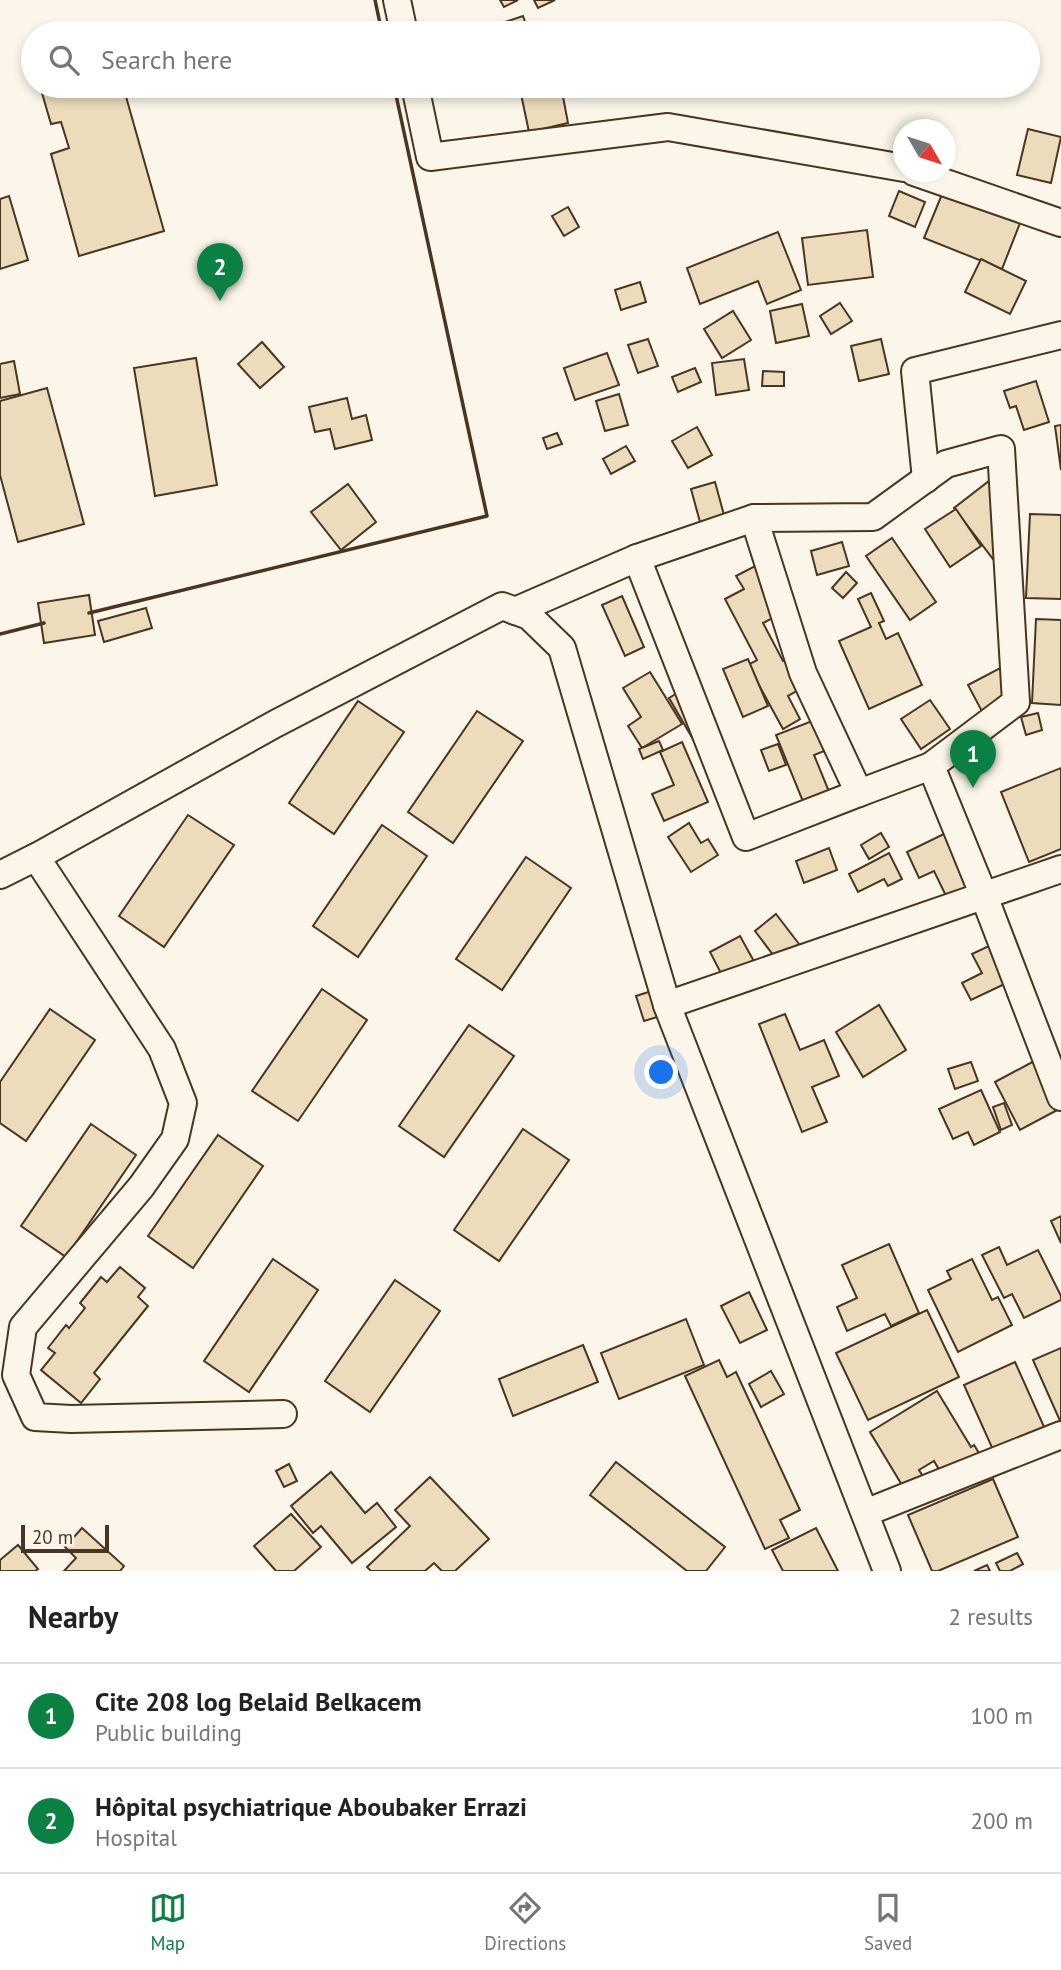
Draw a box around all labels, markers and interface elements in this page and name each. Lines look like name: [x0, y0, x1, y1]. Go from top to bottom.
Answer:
search box: [21, 21, 1040, 98]
icon: search: [45, 41, 83, 79]
text: Search here: [101, 43, 232, 76]
north arrow: [893, 119, 956, 182]
pin: 2: [197, 243, 243, 301]
pin: 1: [950, 730, 996, 788]
your location: [644, 1055, 678, 1089]
scale bar: [21, 1522, 108, 1554]
text: 20 m: [32, 1525, 73, 1549]
text: Nearby: [28, 1597, 118, 1636]
text: 2 results: [949, 1602, 1033, 1631]
text: Cite 208 log Belaid Belkacem: [95, 1685, 422, 1718]
text: 1: [44, 1701, 58, 1730]
text: 100 m: [971, 1701, 1033, 1730]
text: Public building: [95, 1718, 242, 1747]
text: Hôpital psychiatrique Aboubaker Errazi: [95, 1790, 527, 1823]
text: 2: [44, 1806, 58, 1835]
text: 200 m: [971, 1806, 1033, 1835]
text: Hospital: [95, 1823, 177, 1852]
tab: Map: [149, 1889, 187, 1955]
tab: Directions: [484, 1889, 566, 1955]
tab: Saved: [864, 1889, 912, 1955]

